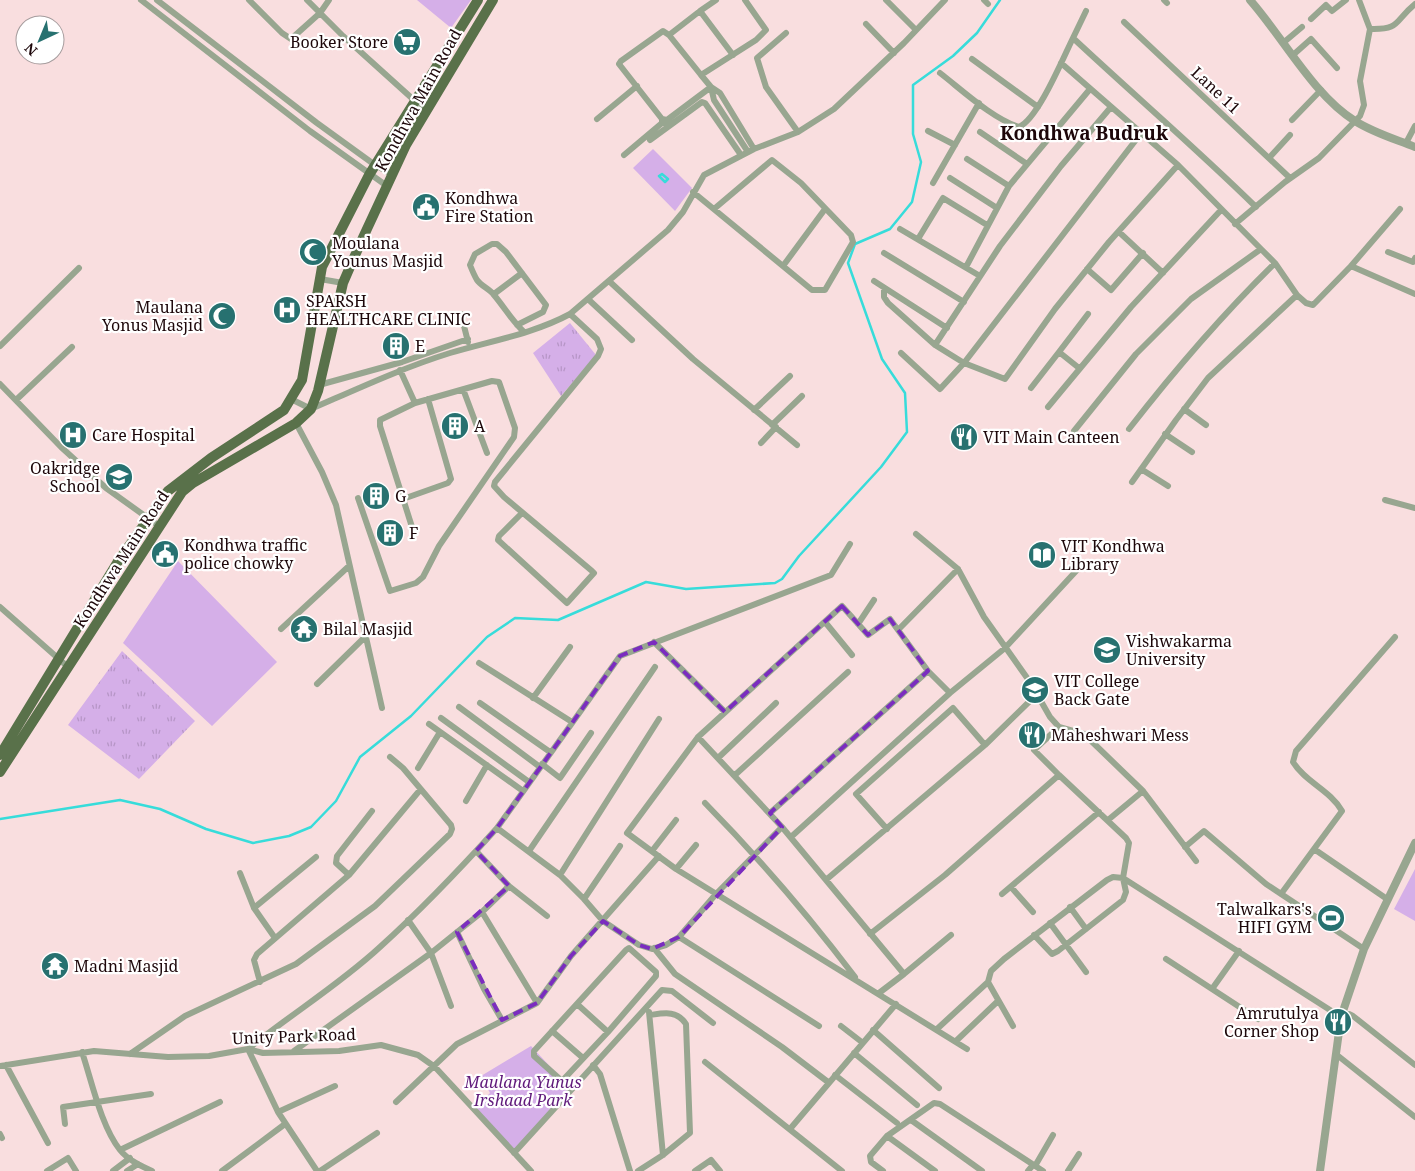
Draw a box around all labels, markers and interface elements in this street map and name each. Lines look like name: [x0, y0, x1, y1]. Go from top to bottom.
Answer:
north arrow: [15, 15, 65, 65]
street label: Kondhwa Main Road: [370, 25, 466, 175]
supermarket icon: Booker Store: [392, 27, 422, 57]
place label: Booker Store: [290, 31, 388, 53]
text: N: [20, 39, 41, 60]
street label: Lane 11: [1187, 62, 1245, 118]
district label: Kondhwa Budruk: [1000, 120, 1169, 146]
place label: Kondhwa Fire Station: [445, 187, 533, 227]
public building icon: Kondhwa Fire Station: [411, 192, 441, 222]
place label: Moulana Younus Masjid: [331, 232, 443, 272]
mosque icon: Moulana Younus Masjid: [298, 237, 328, 267]
place label: SPARSH HEALTHCARE CLINIC: [306, 290, 471, 330]
hospital icon: SPARSH HEALTHCARE CLINIC: [272, 295, 302, 325]
place label: Maulana Yonus Masjid: [101, 296, 203, 336]
mosque icon: Maulana Yonus Masjid: [207, 301, 237, 331]
building icon: E: [381, 331, 411, 361]
place label: E: [415, 335, 425, 357]
building icon: A: [440, 411, 470, 441]
place label: A: [474, 415, 486, 437]
hospital icon: Care Hospital: [58, 420, 88, 450]
restaurant icon: VIT Main Canteen: [949, 422, 979, 452]
place label: Care Hospital: [92, 424, 195, 446]
place label: VIT Main Canteen: [983, 426, 1119, 448]
place label: Oakridge School: [30, 457, 100, 497]
school or university icon: Oakridge School: [104, 462, 134, 492]
building icon: G: [361, 481, 391, 511]
place label: G: [395, 485, 407, 507]
street label: Kondhwa Main Road: [68, 486, 174, 632]
building icon: F: [375, 518, 405, 548]
place label: F: [409, 522, 418, 544]
place label: Kondhwa traffic police chowky: [184, 534, 307, 574]
place label: VIT Kondhwa Library: [1061, 535, 1165, 575]
public building icon: Kondhwa traffic police chowky: [150, 539, 180, 569]
library icon: VIT Kondhwa Library: [1027, 540, 1057, 570]
temple icon: Bilal Masjid: [289, 614, 319, 644]
place label: Bilal Masjid: [323, 618, 413, 640]
place label: Vishwakarma University: [1126, 630, 1232, 670]
school or university icon: Vishwakarma University: [1092, 635, 1122, 665]
place label: VIT College Back Gate: [1054, 670, 1139, 710]
school or university icon: VIT College Back Gate: [1020, 675, 1050, 705]
restaurant icon: Maheshwari Mess: [1017, 720, 1047, 750]
place label: Maheshwari Mess: [1051, 724, 1189, 746]
place label: Talwalkars's HIFI GYM: [1217, 898, 1312, 938]
sports icon: Talwalkars's HIFI GYM: [1316, 903, 1346, 933]
temple icon: Madni Masjid: [40, 951, 70, 981]
place label: Madni Masjid: [74, 955, 179, 977]
place label: Amrutulya Corner Shop: [1224, 1002, 1319, 1042]
restaurant icon: Amrutulya Corner Shop: [1323, 1007, 1353, 1037]
street label: Unity Park Road: [232, 1023, 357, 1049]
park label: Maulana Yunus Irshaad Park: [463, 1071, 582, 1111]

